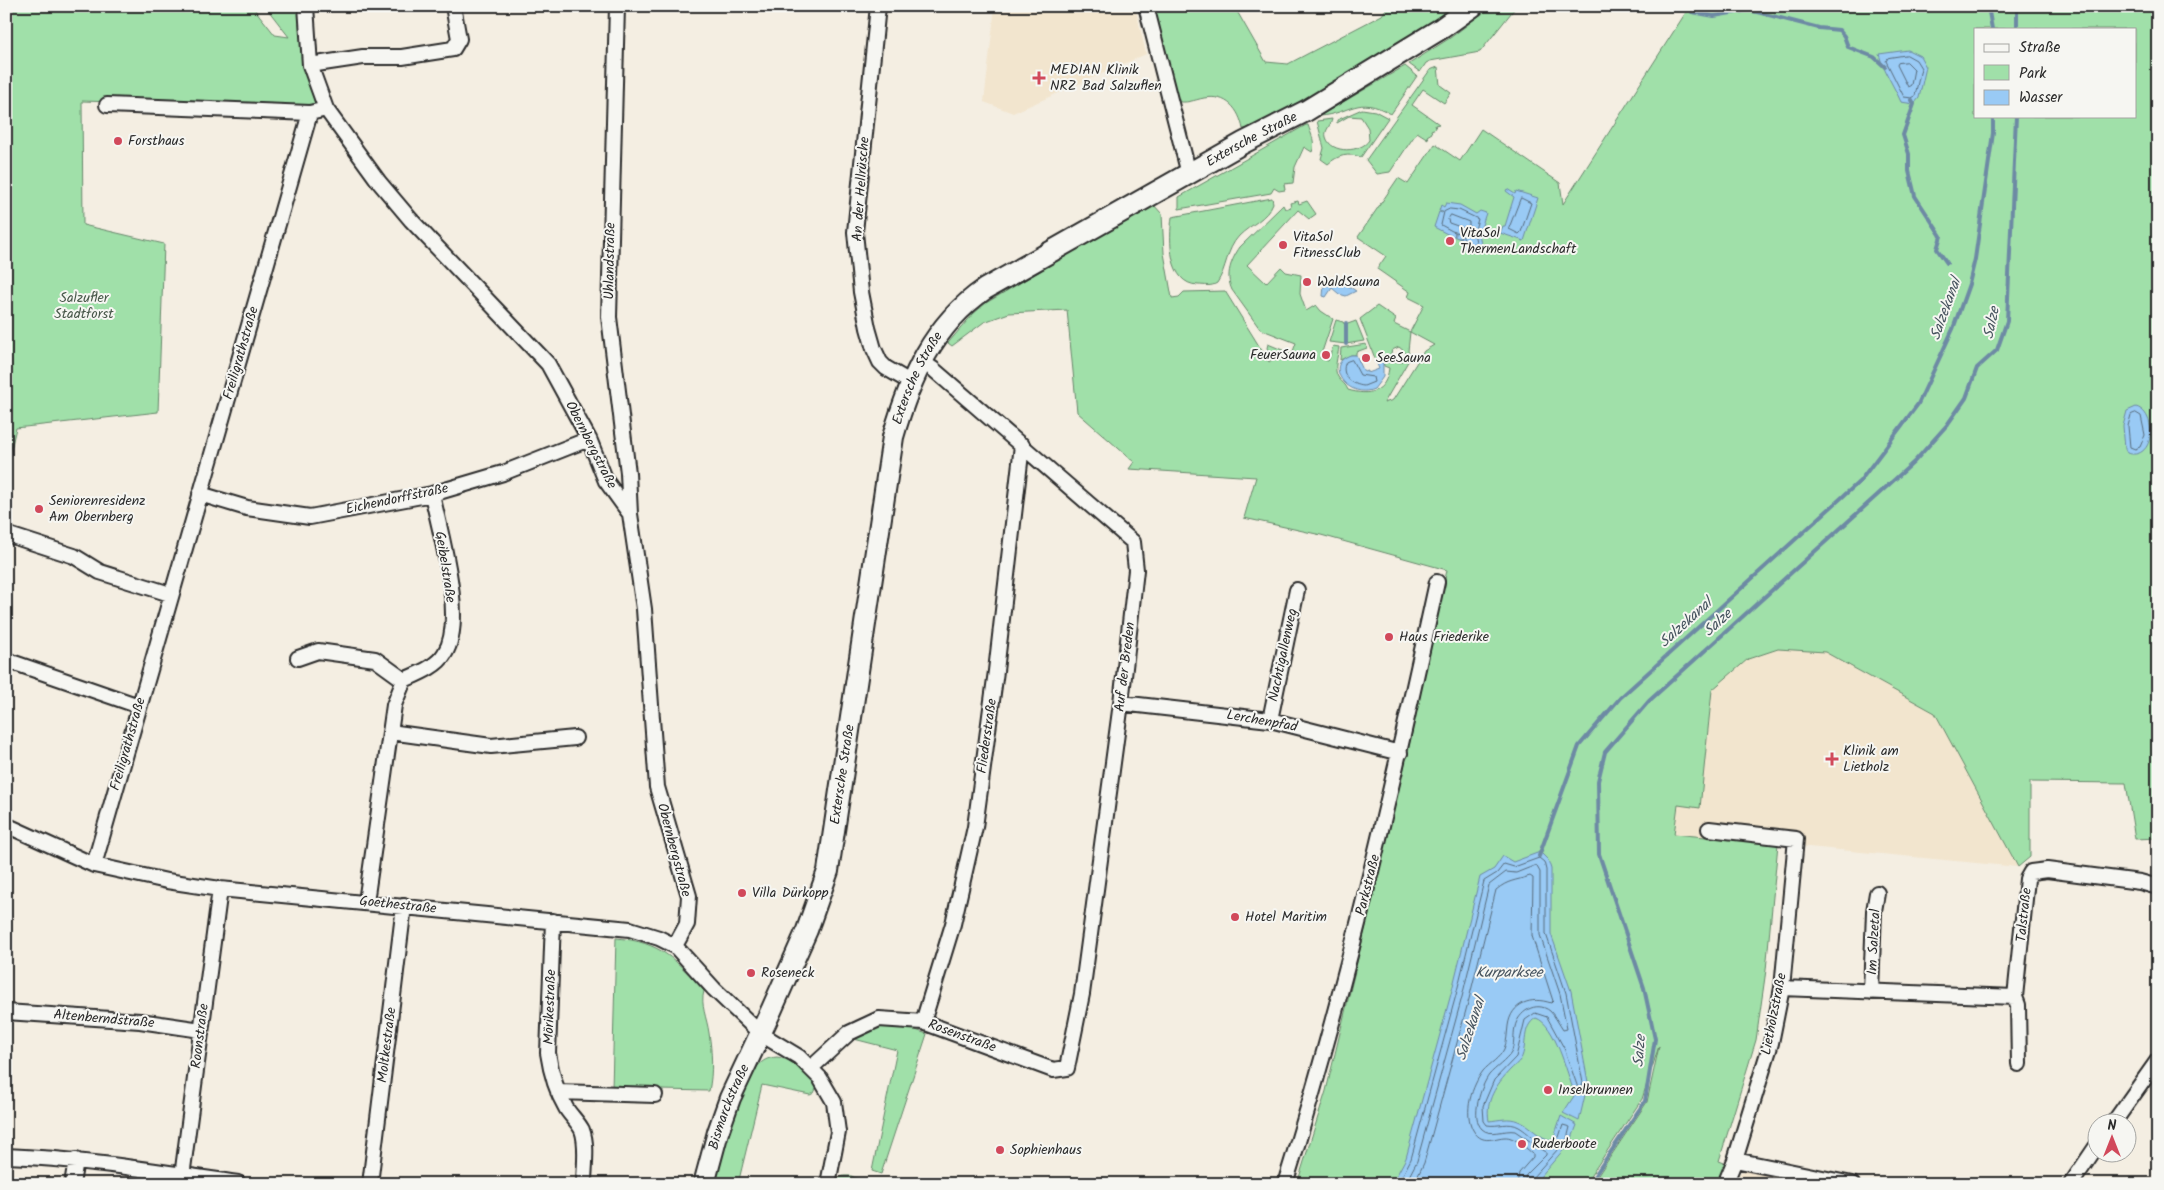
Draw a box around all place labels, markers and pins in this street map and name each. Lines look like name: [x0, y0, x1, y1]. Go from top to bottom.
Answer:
place label: MEDIAN Klinik NRZ Bad Salzuflen: [1050, 59, 1162, 97]
marker: MEDIAN Klinik NRZ Bad Salzuflen: [1032, 71, 1046, 85]
place label: Forsthaus: [128, 130, 184, 152]
marker: Forsthaus: [112, 135, 124, 147]
place label: VitaSol ThermenLandschaft: [1460, 222, 1577, 260]
place label: VitaSol FitnessClub: [1293, 226, 1361, 264]
marker: VitaSol ThermenLandschaft: [1444, 235, 1456, 247]
marker: VitaSol FitnessClub: [1277, 239, 1289, 251]
place label: WaldSauna: [1317, 271, 1380, 293]
marker: WaldSauna: [1301, 276, 1313, 288]
place label: FeuerSauna: [1250, 344, 1316, 366]
place label: SeeSauna: [1376, 347, 1431, 369]
marker: FeuerSauna: [1320, 349, 1332, 361]
marker: SeeSauna: [1360, 352, 1372, 364]
place label: Seniorenresidenz Am Obernberg: [49, 490, 145, 528]
marker: Seniorenresidenz Am Obernberg: [33, 503, 45, 515]
place label: Haus Friederike: [1399, 626, 1490, 648]
marker: Haus Friederike: [1383, 631, 1395, 643]
place label: Klinik am Lietholz: [1843, 740, 1899, 778]
marker: Klinik am Lietholz: [1825, 752, 1839, 766]
place label: Villa Dürkopp: [752, 882, 829, 904]
marker: Villa Dürkopp: [736, 887, 748, 899]
place label: Hotel Maritim: [1245, 906, 1327, 928]
marker: Hotel Maritim: [1229, 911, 1241, 923]
place label: Roseneck: [761, 962, 815, 984]
marker: Roseneck: [745, 967, 757, 979]
place label: Inselbrunnen: [1558, 1079, 1633, 1101]
marker: Inselbrunnen: [1542, 1084, 1554, 1096]
place label: Ruderboote: [1532, 1133, 1597, 1155]
marker: Ruderboote: [1516, 1138, 1528, 1150]
place label: Sophienhaus: [1010, 1139, 1082, 1161]
marker: Sophienhaus: [994, 1144, 1006, 1156]

